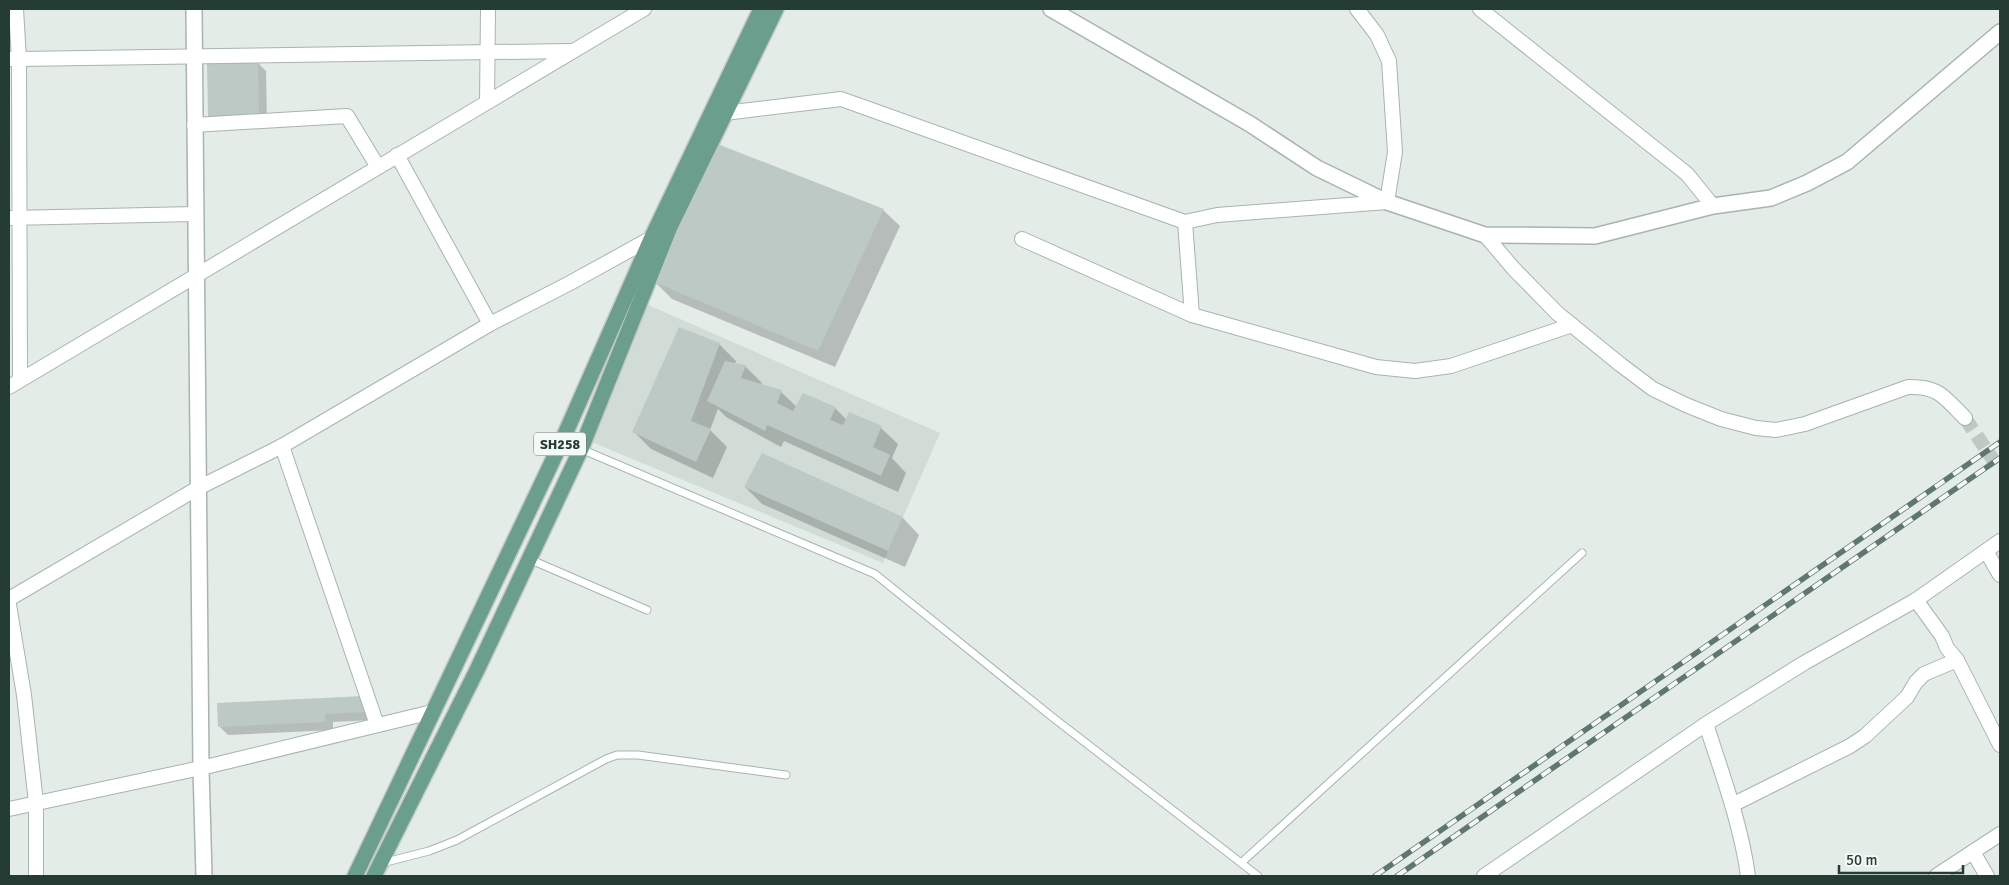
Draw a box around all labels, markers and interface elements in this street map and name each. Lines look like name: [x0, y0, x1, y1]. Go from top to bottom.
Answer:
road number: SH258: [534, 432, 586, 456]
scale bar: [1839, 842, 1963, 874]
text: 50 m: [1846, 851, 1877, 869]

